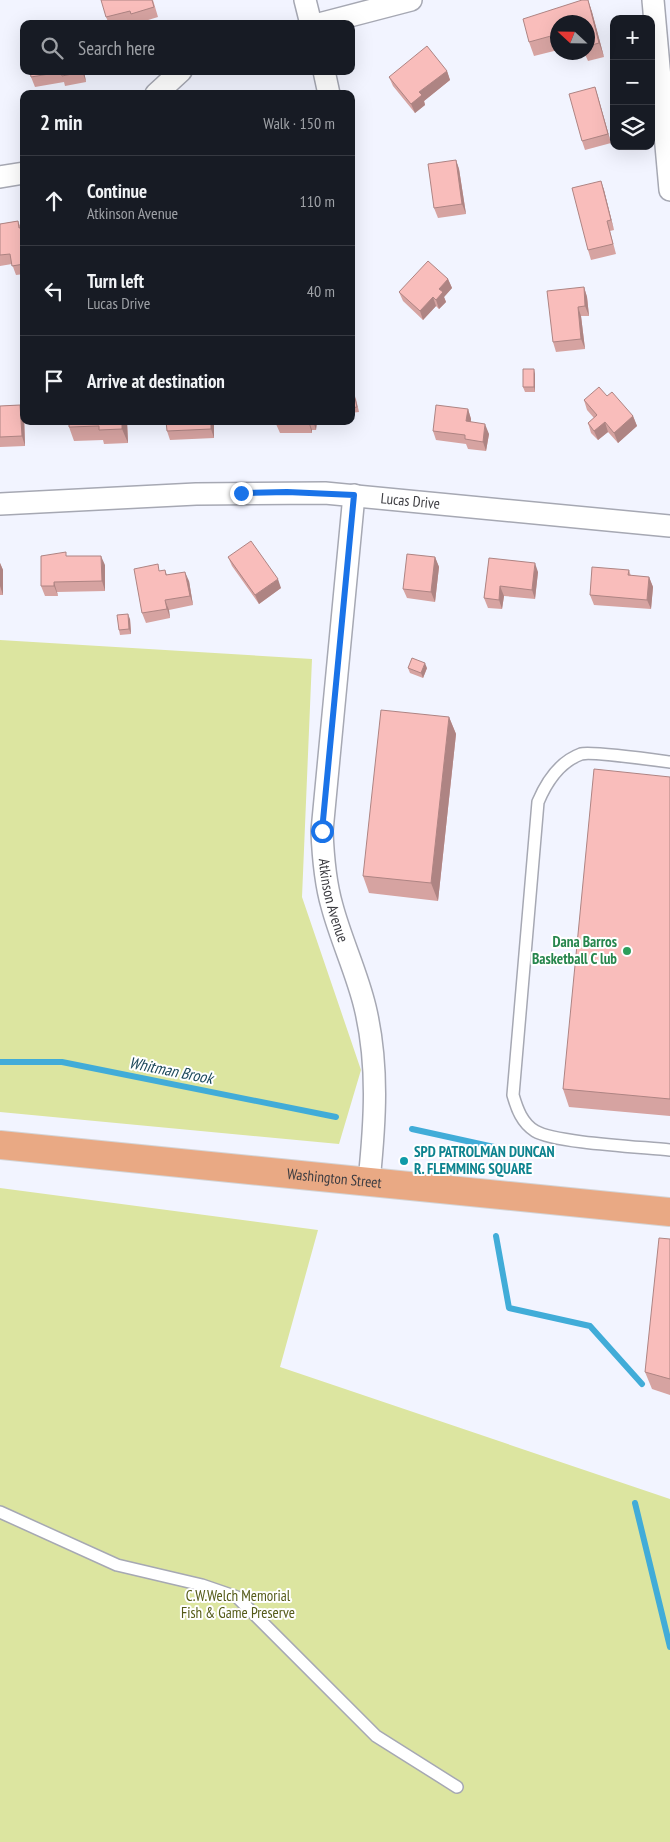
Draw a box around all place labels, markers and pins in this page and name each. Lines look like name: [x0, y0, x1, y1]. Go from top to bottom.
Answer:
place label: Dana Barros Basketball C lub: [532, 932, 617, 968]
marker: Dana Barros Basketball C lub: [621, 945, 633, 957]
place label: SPD PATROLMAN DUNCAN R. FLEMMING SQUARE: [414, 1142, 555, 1178]
marker: SPD PATROLMAN DUNCAN R. FLEMMING SQUARE: [398, 1155, 410, 1167]

